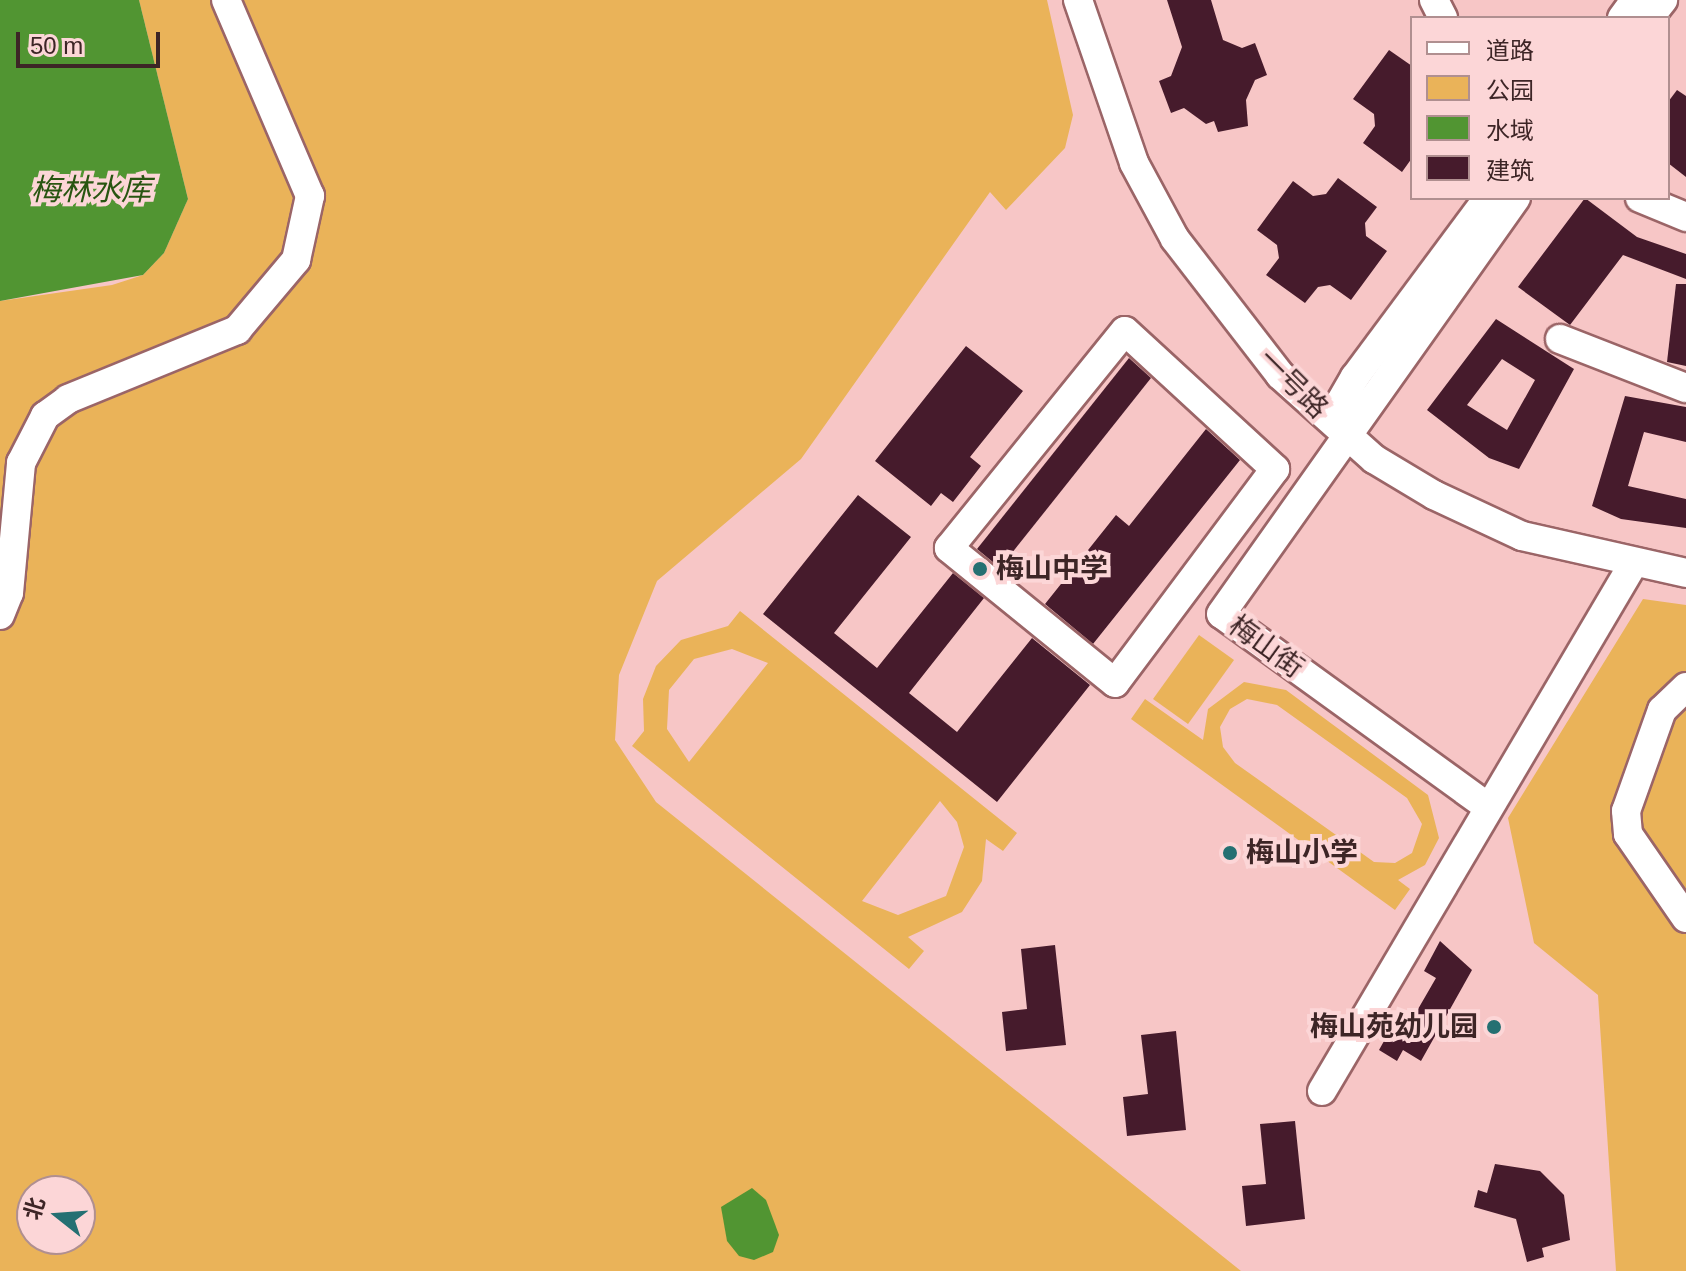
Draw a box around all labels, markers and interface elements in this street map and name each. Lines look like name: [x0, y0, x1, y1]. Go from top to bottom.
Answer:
scale bar: [20, 16, 164, 66]
legend: [1410, 16, 1670, 200]
text: 50 m: [30, 32, 83, 59]
text: 道路: [1486, 37, 1534, 64]
text: 公园: [1486, 77, 1534, 104]
text: 水域: [1486, 117, 1534, 144]
text: 建筑: [1486, 157, 1534, 184]
water label: 梅林水库: [31, 172, 151, 208]
street label: 一号路: [1251, 342, 1335, 426]
place label: 梅山中学: [996, 552, 1108, 586]
marker: 梅山中学: [971, 560, 989, 578]
street label: 梅山街: [1222, 609, 1310, 685]
place label: 梅山小学: [1246, 836, 1358, 870]
marker: 梅山小学: [1221, 844, 1239, 862]
place label: 梅山苑幼儿园: [1310, 1010, 1478, 1044]
marker: 梅山苑幼儿园: [1485, 1018, 1503, 1036]
north arrow: [16, 1175, 96, 1255]
text: 北: [19, 1194, 50, 1223]

